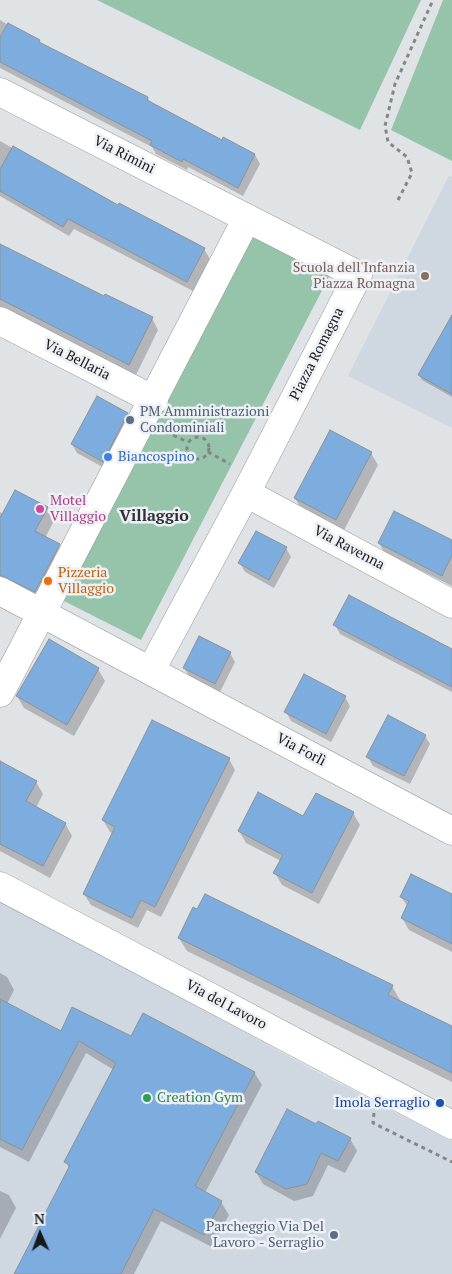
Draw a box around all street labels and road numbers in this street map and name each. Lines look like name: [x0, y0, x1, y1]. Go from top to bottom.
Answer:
street label: Via Rimini: [91, 132, 157, 178]
street label: Piazza Romagna: [286, 305, 348, 403]
street label: Via Bellaria: [41, 336, 113, 384]
street label: Via Ravenna: [311, 522, 387, 574]
street label: Via Forlì: [273, 730, 329, 770]
street label: Via del Lavoro: [183, 977, 269, 1033]

